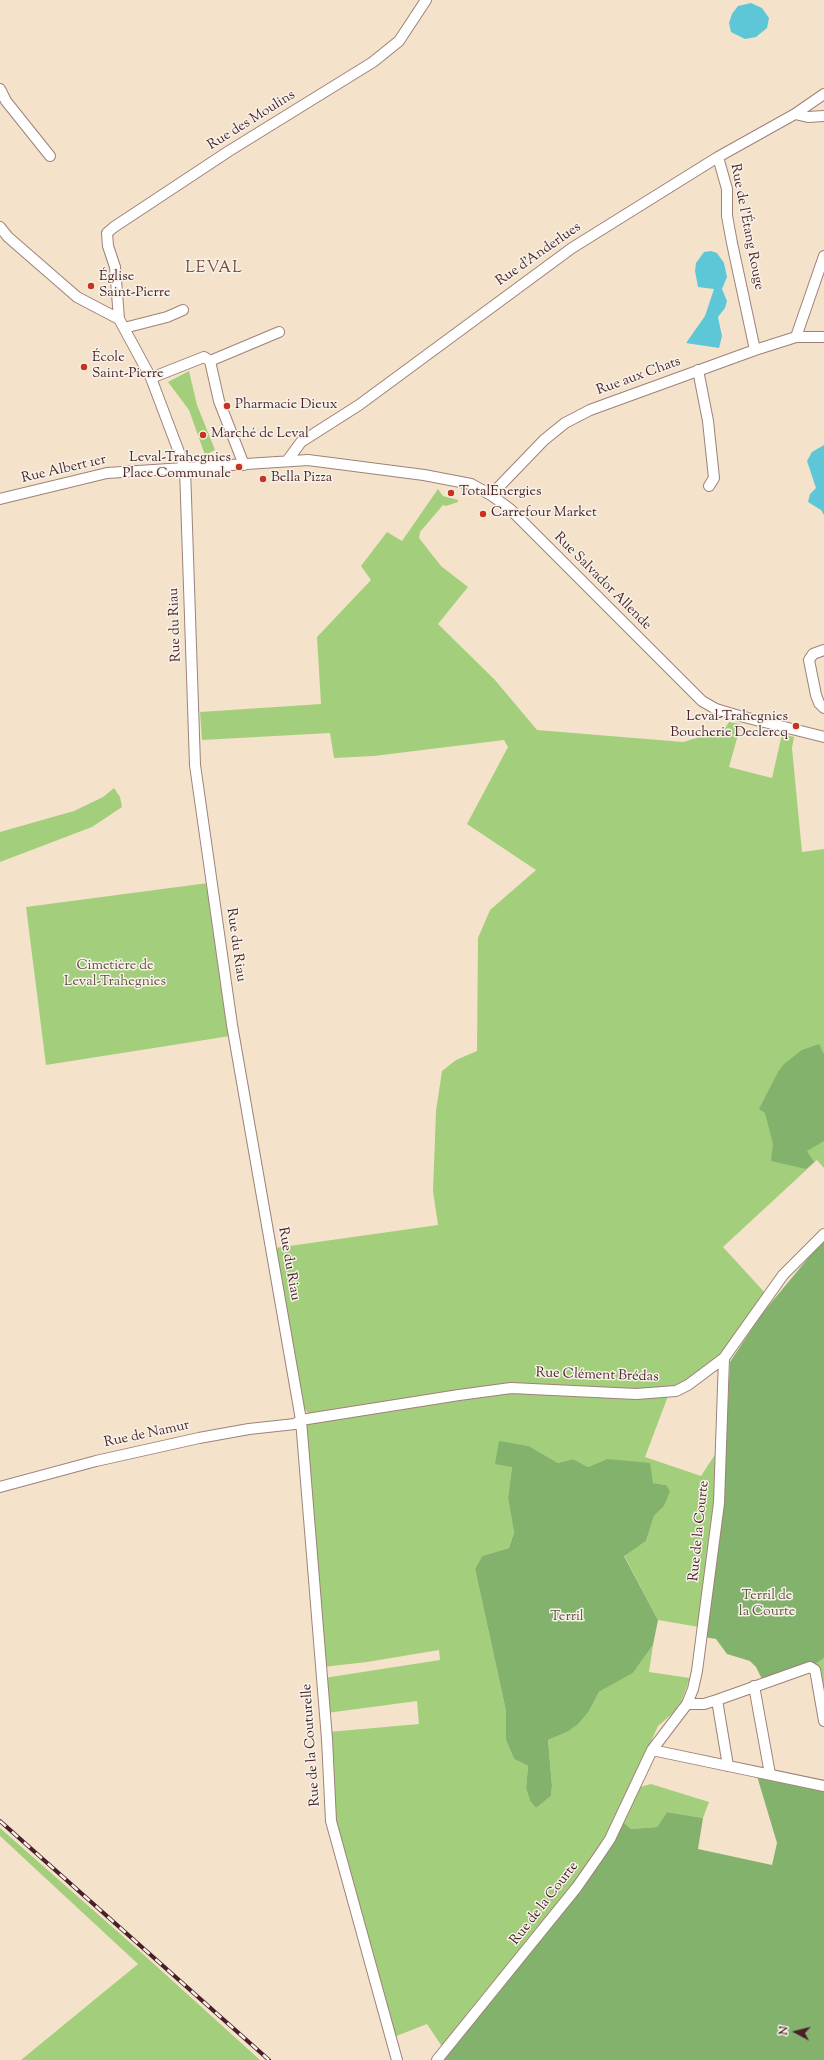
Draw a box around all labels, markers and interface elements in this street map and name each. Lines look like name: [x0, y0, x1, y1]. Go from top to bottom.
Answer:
street label: Rue des Moulins: [205, 87, 299, 155]
street label: Rue de l'Étang Rouge: [726, 162, 766, 292]
street label: Rue d'Anderlues: [493, 219, 585, 291]
district label: LEVAL: [185, 259, 243, 279]
place label: Église Saint-Pierre: [99, 270, 171, 302]
marker: Église Saint-Pierre: [86, 281, 96, 291]
place label: École Saint-Pierre: [92, 351, 164, 384]
street label: Rue aux Chats: [595, 354, 683, 400]
marker: École Saint-Pierre: [79, 362, 89, 372]
place label: Pharmacie Dieux: [235, 398, 337, 414]
marker: Pharmacie Dieux: [222, 401, 232, 411]
place label: Marché de Leval: [211, 427, 309, 443]
marker: Marché de Leval: [198, 430, 208, 440]
place label: Leval-Trahegnies Place Communale: [122, 451, 231, 484]
street label: Rue Albert 1er: [20, 452, 108, 488]
marker: Leval-Trahegnies Place Communale: [234, 462, 244, 472]
place label: Bella Pizza: [271, 471, 332, 487]
marker: Bella Pizza: [258, 474, 268, 484]
place label: TotalEnergies: [459, 485, 541, 501]
marker: TotalEnergies: [446, 488, 456, 498]
place label: Carrefour Market: [491, 506, 597, 522]
marker: Carrefour Market: [478, 509, 488, 519]
street label: Rue Salvador Allende: [550, 530, 654, 634]
street label: Rue du Riau: [166, 588, 186, 662]
place label: Leval-Trahegnies Boucherie Declercq: [670, 710, 788, 742]
marker: Leval-Trahegnies Boucherie Declercq: [791, 721, 801, 731]
street label: Rue du Riau: [222, 907, 248, 983]
park label: Cimetière de Leval-Trahegnies: [64, 959, 166, 992]
street label: Rue du Riau: [273, 1226, 303, 1302]
street label: Rue Clément Brédas: [535, 1365, 659, 1387]
street label: Rue de Namur: [103, 1418, 191, 1452]
street label: Rue de la Courte: [686, 1480, 714, 1582]
park label: Terril de la Courte: [739, 1589, 795, 1622]
park label: Terril: [550, 1610, 584, 1626]
street label: Rue de la Couturelle: [299, 1683, 325, 1807]
street label: Rue de la Courte: [507, 1859, 583, 1949]
north arrow: [776, 2012, 816, 2052]
text: N: [776, 2025, 793, 2036]

